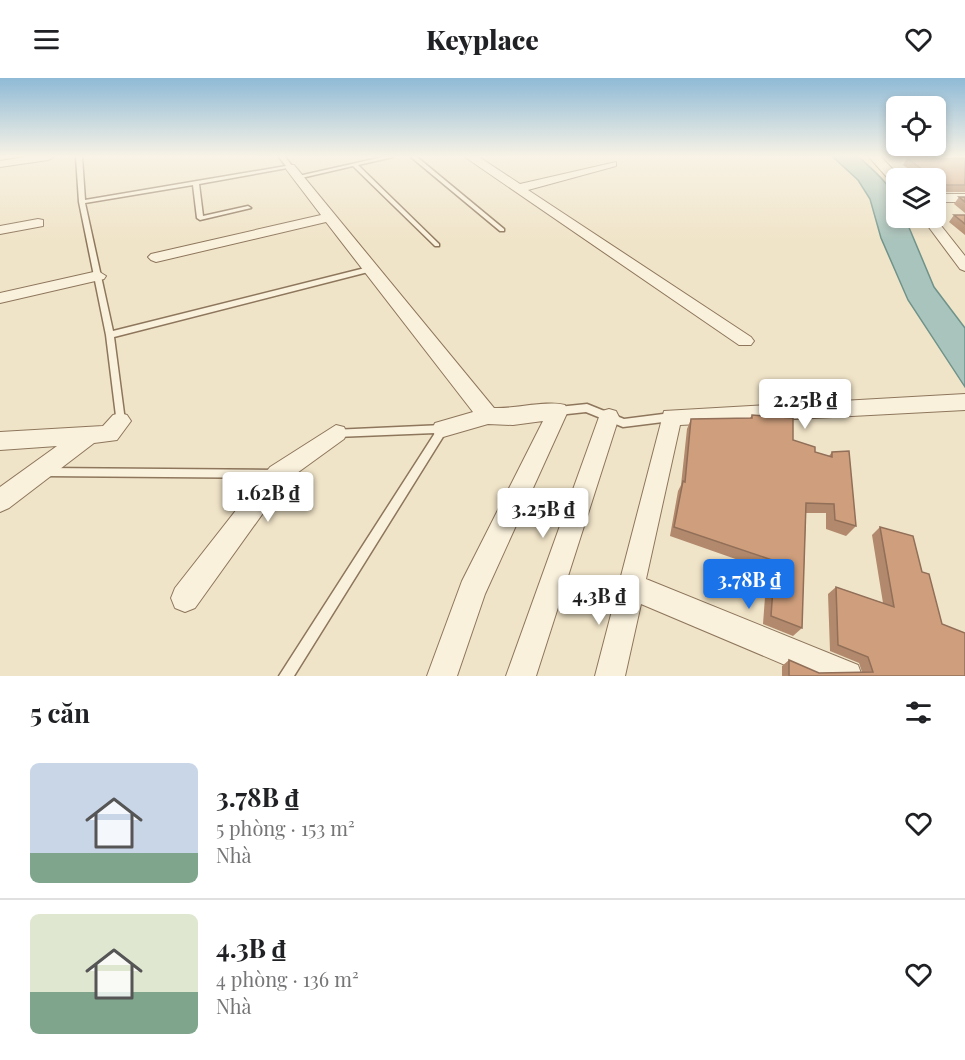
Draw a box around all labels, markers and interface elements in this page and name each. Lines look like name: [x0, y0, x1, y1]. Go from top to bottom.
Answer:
text: Keyplace: [426, 21, 539, 57]
icon: menu: [30, 23, 63, 56]
icon: heart: [902, 23, 935, 56]
map controls: [886, 96, 946, 228]
button: locate: [886, 96, 946, 156]
button: layers: [886, 168, 946, 228]
pin: 2.25B ₫: [750, 379, 860, 430]
text: 2.25B ₫: [773, 385, 837, 412]
pin: 1.62B ₫: [213, 472, 323, 523]
text: 1.62B ₫: [236, 478, 300, 505]
pin: 3.25B ₫: [488, 488, 598, 539]
text: 3.25B ₫: [511, 494, 575, 521]
pin: 3.78B ₫: [694, 559, 804, 610]
text: 3.78B ₫: [717, 565, 781, 592]
pin: 4.3B ₫: [550, 575, 648, 626]
text: 4.3B ₫: [572, 581, 626, 608]
text: 5 căn: [30, 695, 90, 730]
icon: filters: [902, 696, 935, 729]
text: 3.78B ₫: [216, 779, 298, 814]
icon: home: [78, 787, 150, 859]
icon: heart: [902, 807, 935, 840]
text: 5 phòng · 153 m²: [216, 814, 355, 841]
text: Nhà: [216, 841, 252, 868]
text: 4.3B ₫: [216, 930, 285, 965]
icon: home: [78, 938, 150, 1010]
icon: heart: [902, 958, 935, 991]
text: 4 phòng · 136 m²: [216, 965, 359, 992]
text: Nhà: [216, 992, 252, 1019]

